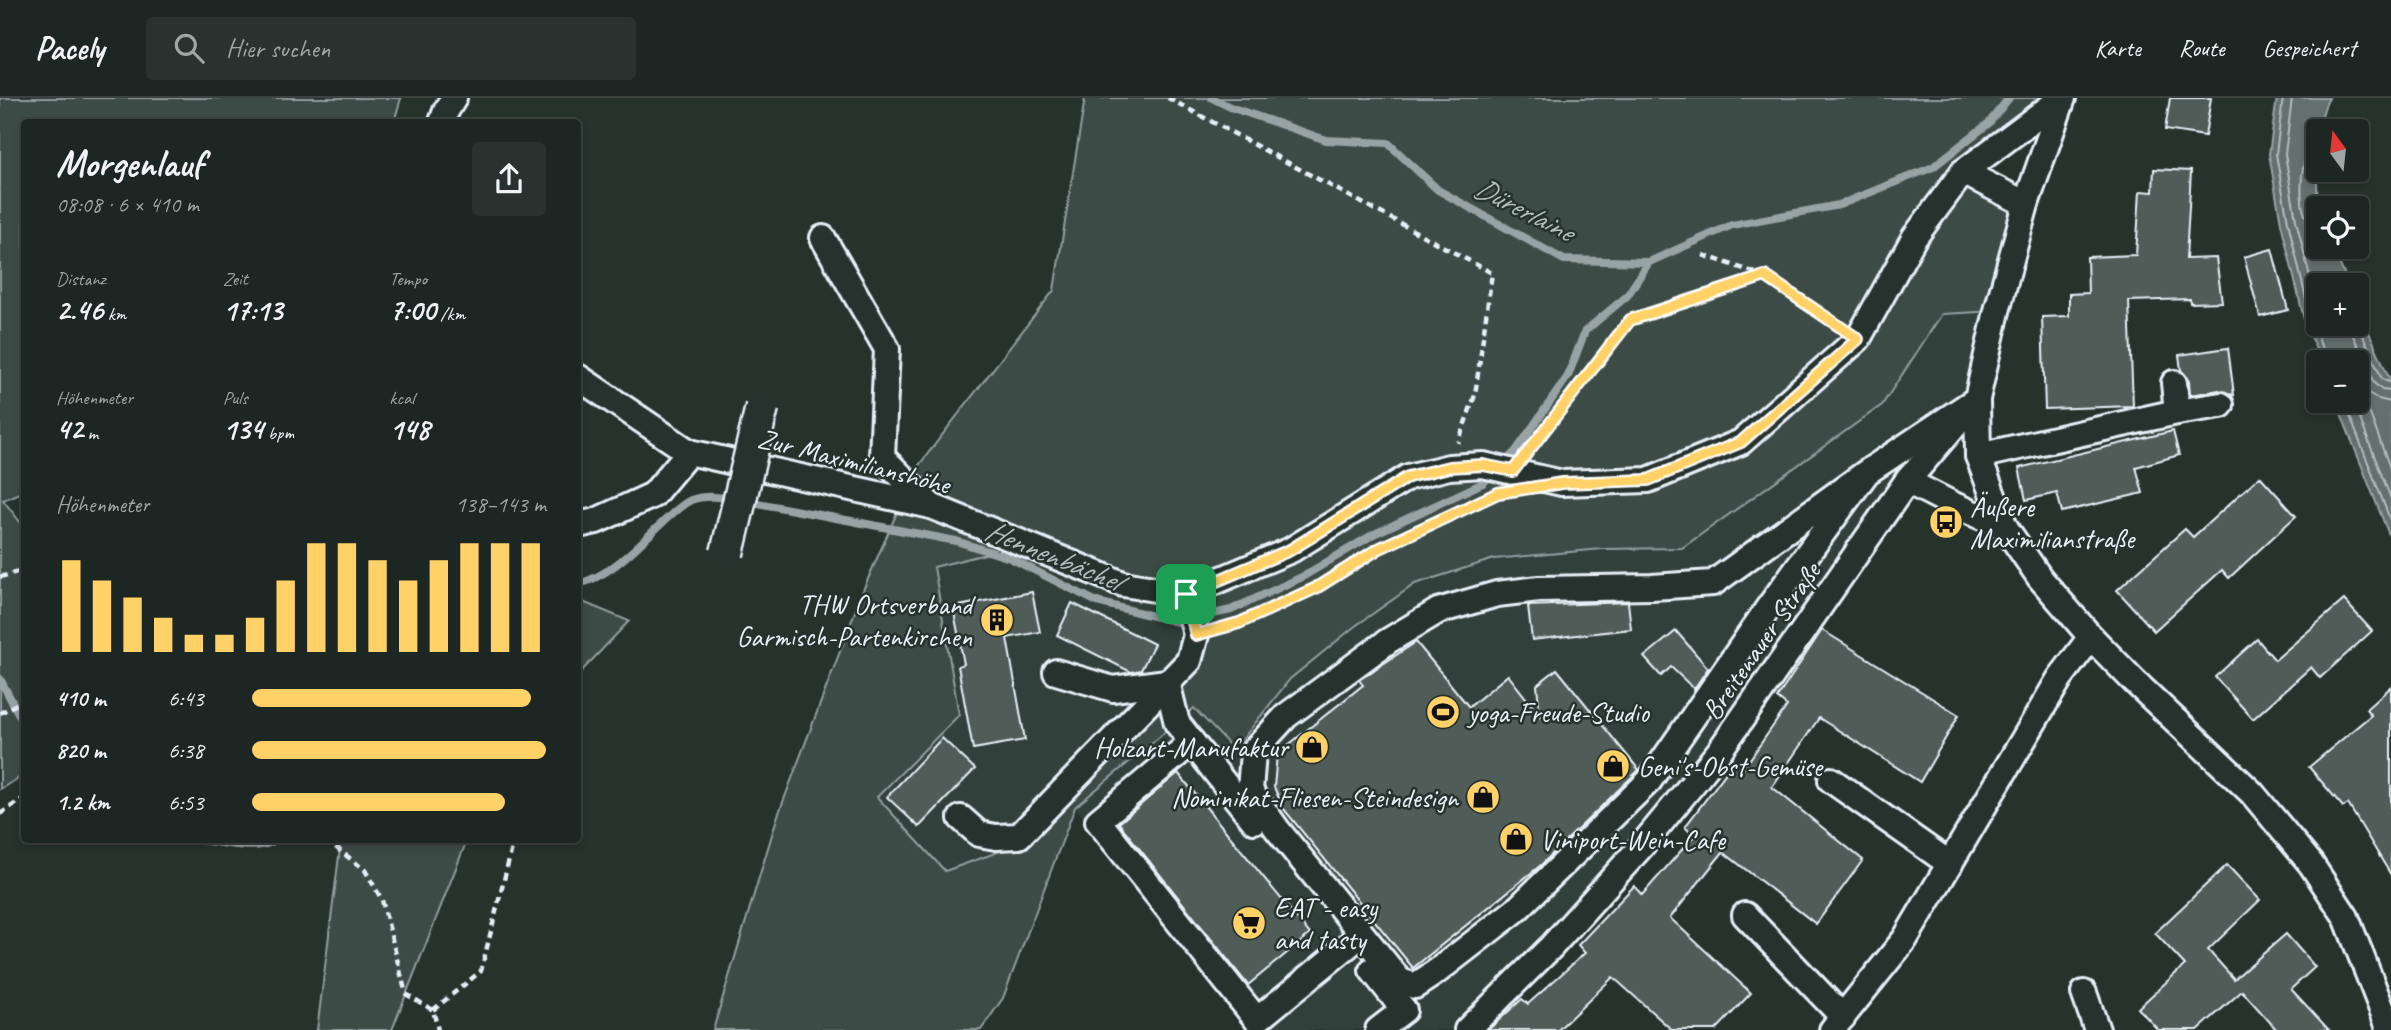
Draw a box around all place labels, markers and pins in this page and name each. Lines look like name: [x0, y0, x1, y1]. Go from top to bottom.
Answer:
place label: Äußere Maximilianstraße: [1970, 489, 2136, 556]
bus stop icon: Äußere Maximilianstraße: [1927, 503, 1965, 541]
pin: [1156, 564, 1216, 624]
place label: THW Ortsverband Garmisch-Partenkirchen: [737, 587, 976, 654]
building icon: THW Ortsverband Garmisch-Partenkirchen: [978, 601, 1016, 639]
sports icon: yoga-Freude-Studio: [1424, 693, 1462, 731]
place label: yoga-Freude-Studio: [1466, 695, 1651, 730]
shop icon: Holzart-Manufaktur: [1293, 728, 1331, 766]
place label: Holzart-Manufaktur: [1094, 730, 1290, 765]
shop icon: Geni's-Obst-Gemüse: [1594, 747, 1632, 785]
place label: Geni's-Obst-Gemüse: [1638, 749, 1824, 784]
shop icon: Nominikat-Fliesen-Steindesign: [1464, 778, 1502, 816]
place label: Nominikat-Fliesen-Steindesign: [1171, 780, 1459, 815]
shop icon: Viniport-Wein-Cafe: [1497, 820, 1535, 858]
place label: Viniport-Wein-Cafe: [1540, 822, 1727, 857]
place label: EAT - easy and tasty: [1274, 890, 1379, 957]
supermarket icon: EAT - easy and tasty: [1230, 904, 1268, 942]

